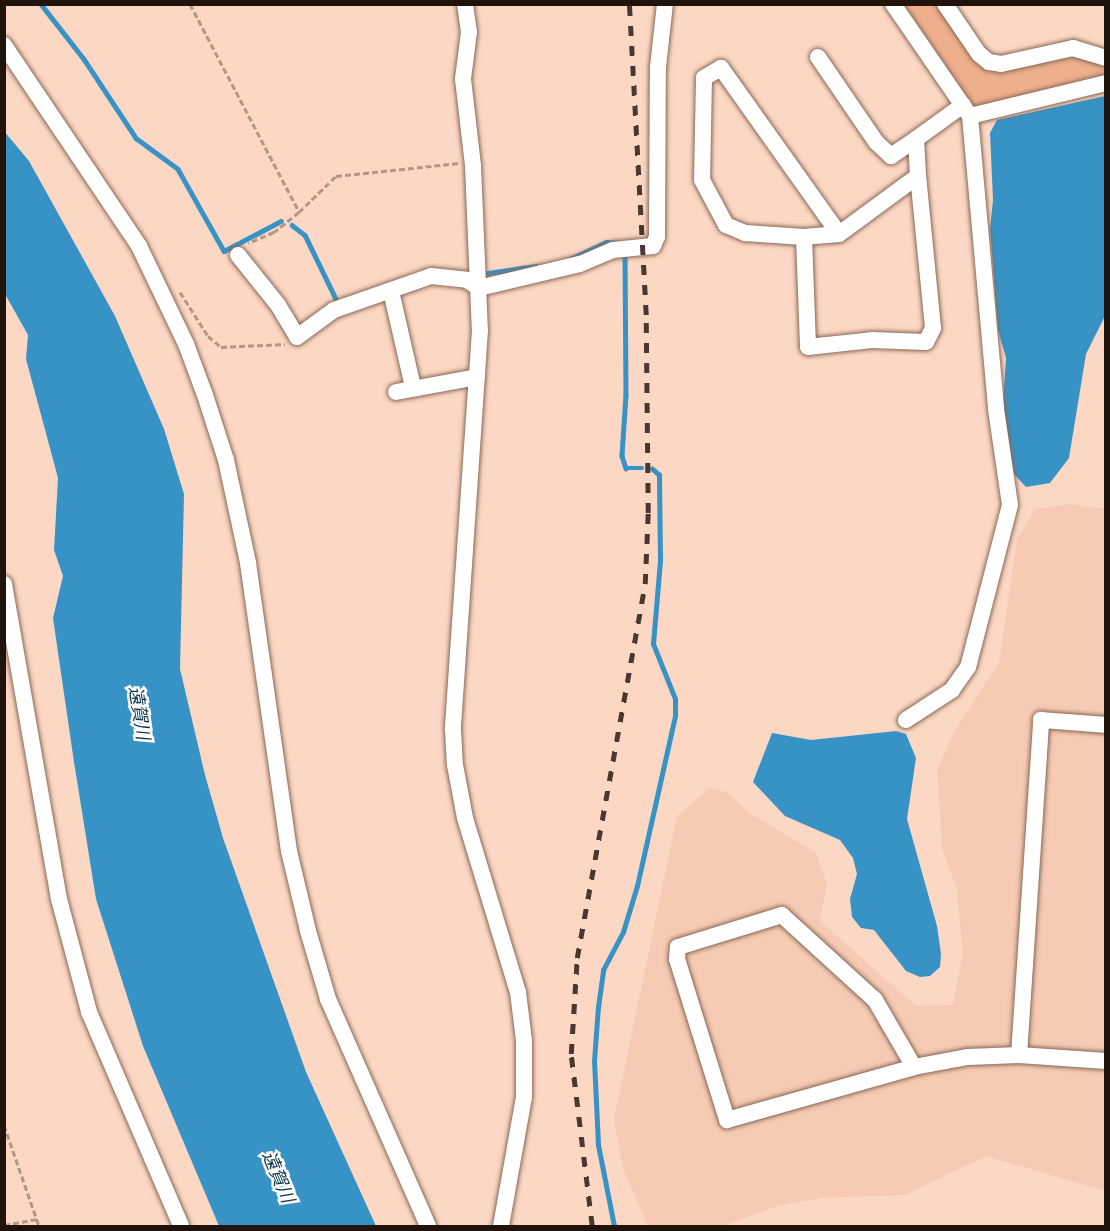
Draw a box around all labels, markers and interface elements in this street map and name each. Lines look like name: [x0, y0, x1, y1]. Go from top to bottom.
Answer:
water label: 遠賀川: [124, 685, 154, 741]
water label: 遠賀川: [258, 1148, 298, 1206]

